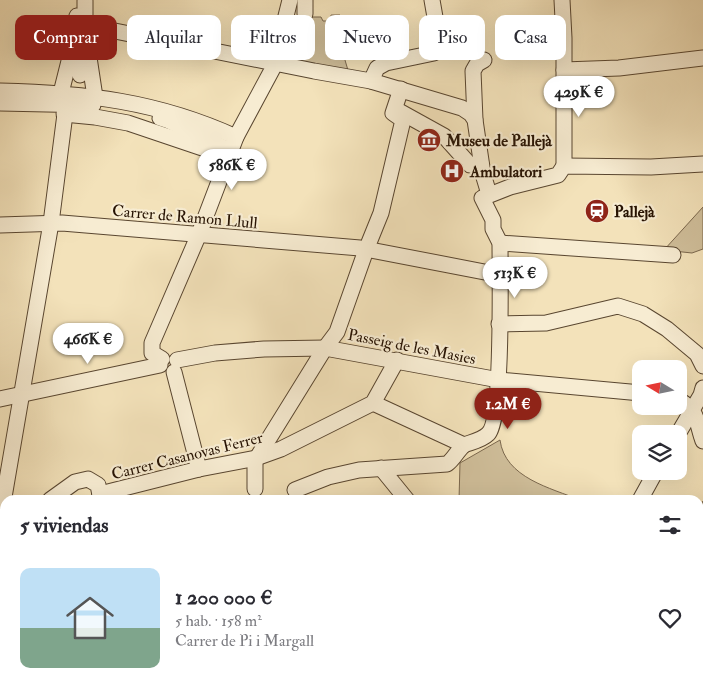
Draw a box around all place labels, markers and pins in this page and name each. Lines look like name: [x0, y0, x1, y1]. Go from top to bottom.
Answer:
pin: 429K €: [538, 76, 620, 118]
museum icon: Museu de Pallejà: [416, 127, 442, 153]
place label: Museu de Pallejà: [445, 131, 552, 151]
pin: 586K €: [191, 148, 273, 191]
hospital icon: Ambulatori: [439, 158, 465, 184]
place label: Ambulatori: [469, 162, 543, 182]
station icon: Pallejà: [584, 198, 610, 224]
place label: Pallejà: [614, 202, 655, 222]
pin: 513K €: [474, 256, 556, 299]
pin: 466K €: [47, 322, 129, 365]
pin: 1.2M €: [467, 388, 549, 430]

